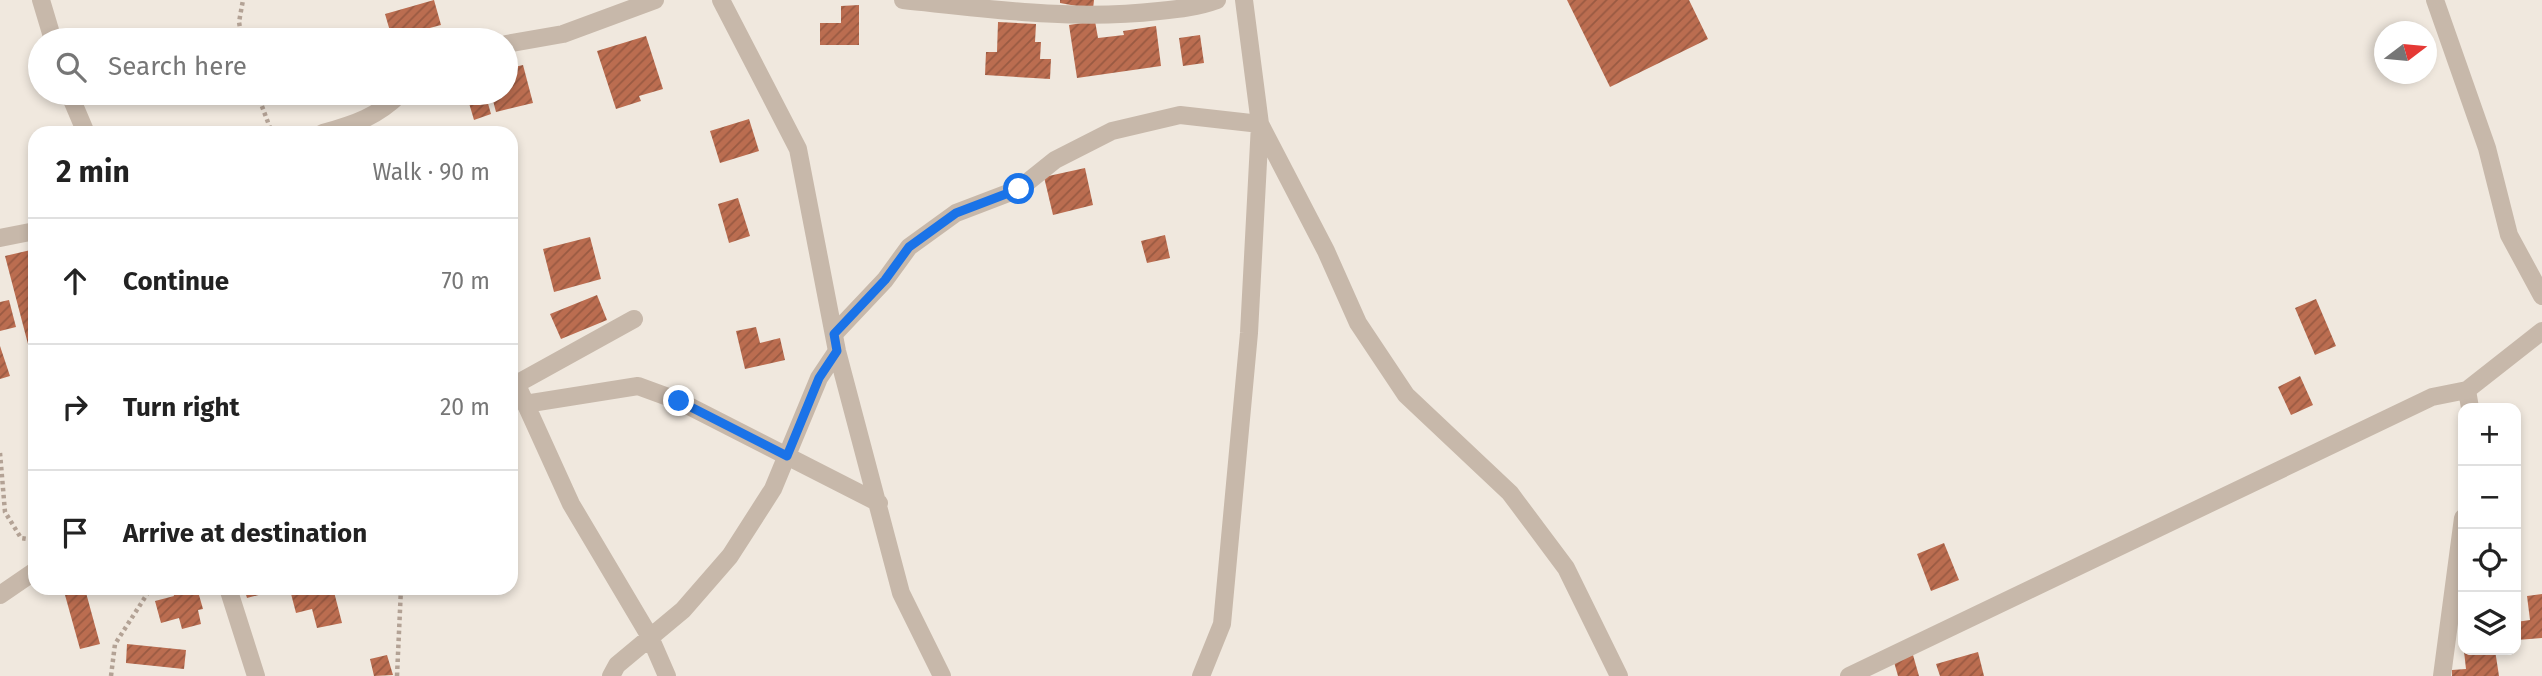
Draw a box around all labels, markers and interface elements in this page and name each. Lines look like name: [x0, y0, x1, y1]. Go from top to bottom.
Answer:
north arrow: [2374, 21, 2437, 84]
search box: [28, 28, 518, 105]
icon: search: [52, 48, 90, 86]
text: Search here: [108, 51, 247, 82]
text: 2 min: [56, 154, 130, 190]
text: Walk · 90 m: [372, 158, 490, 186]
route start: [1003, 173, 1034, 204]
icon: ahead: [56, 262, 94, 300]
text: Continue: [123, 266, 229, 297]
text: 70 m: [441, 267, 490, 295]
route end: [663, 385, 694, 416]
icon: right: [56, 388, 94, 426]
text: Turn right: [123, 392, 240, 423]
text: 20 m: [440, 393, 490, 421]
map controls: [2458, 403, 2521, 655]
button: +: [2458, 403, 2521, 466]
button: −: [2458, 466, 2521, 529]
icon: arrive: [56, 514, 94, 552]
text: Arrive at destination: [123, 518, 367, 549]
button: locate: [2458, 529, 2521, 592]
button: layers: [2458, 592, 2521, 655]

